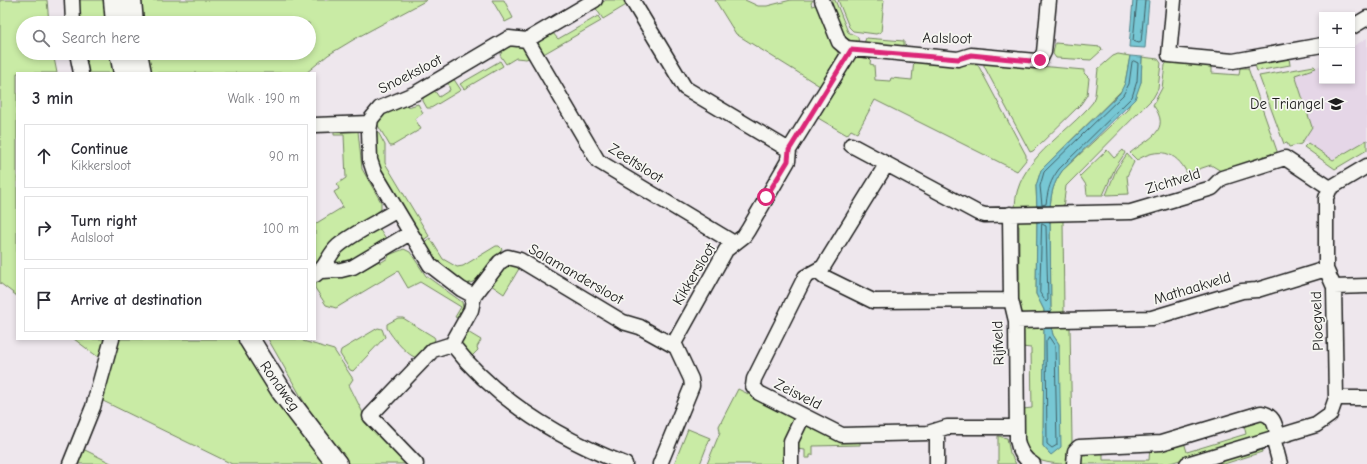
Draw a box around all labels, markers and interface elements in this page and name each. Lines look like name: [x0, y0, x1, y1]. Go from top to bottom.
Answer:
map controls: [1319, 12, 1355, 84]
button: +: [1319, 12, 1355, 48]
search box: [16, 16, 316, 60]
icon: search: [30, 27, 52, 49]
text: Search here: [62, 29, 140, 47]
street label: Aalsloot: [922, 29, 973, 47]
button: −: [1319, 48, 1355, 84]
street label: Snoeksloot: [375, 50, 445, 98]
route end: [1031, 51, 1049, 69]
text: 3 min: [32, 89, 73, 108]
text: Walk · 190 m: [228, 91, 300, 106]
place label: De Triangel: [1250, 95, 1324, 113]
school or university icon: De Triangel: [1327, 95, 1345, 113]
street label: Zeeltsloot: [605, 139, 667, 187]
text: Continue: [71, 140, 128, 158]
icon: ahead: [33, 145, 55, 167]
text: 90 m: [269, 149, 299, 164]
text: Kikkersloot: [71, 158, 131, 173]
street label: Zichtveld: [1143, 164, 1203, 198]
route start: [757, 188, 775, 206]
text: Turn right: [71, 212, 137, 230]
icon: right: [33, 217, 55, 239]
text: 100 m: [263, 221, 299, 236]
text: Aalsloot: [71, 230, 114, 245]
street label: Kikkersloot: [669, 239, 720, 308]
street label: Salamandersloot: [525, 240, 627, 309]
street label: Mathaakveld: [1151, 268, 1233, 308]
icon: arrive: [33, 289, 55, 311]
text: Arrive at destination: [71, 291, 202, 309]
street label: Ploegveld: [1307, 291, 1327, 351]
street label: Rijfveld: [988, 320, 1008, 366]
street label: Rondweg: [256, 357, 304, 415]
street label: Zeisveld: [771, 374, 825, 414]

